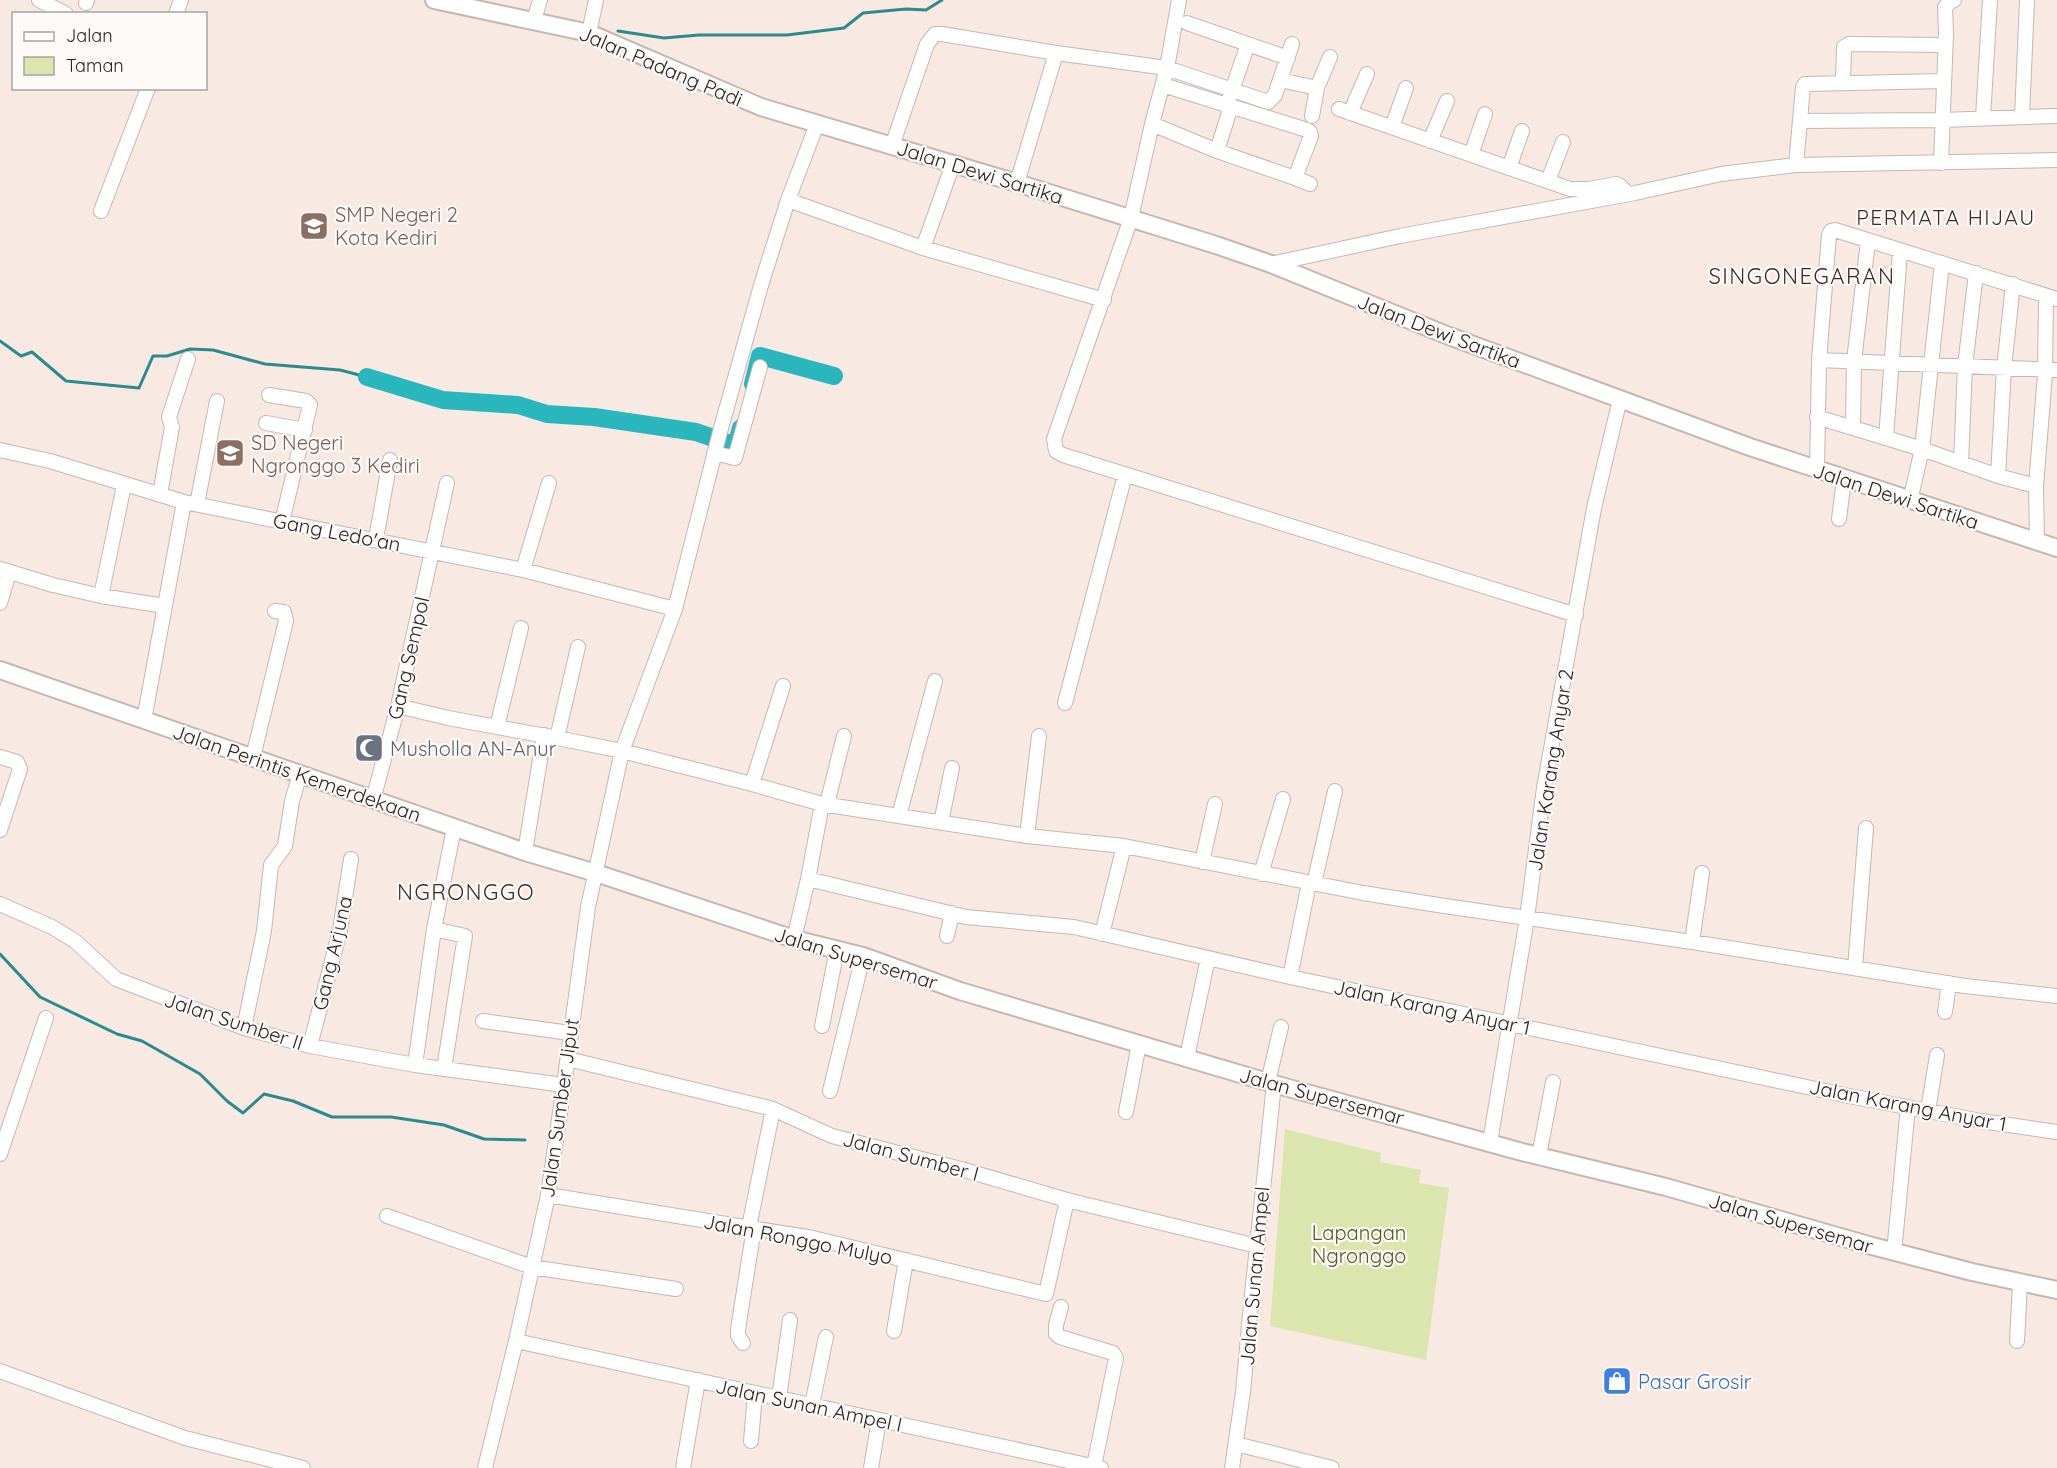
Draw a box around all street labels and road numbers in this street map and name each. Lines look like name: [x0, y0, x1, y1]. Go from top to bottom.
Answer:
street label: Jalan Padang Padi: [575, 20, 747, 112]
street label: Jalan Dewi Sartika: [894, 135, 1066, 209]
street label: Jalan Dewi Sartika: [1354, 288, 1524, 374]
street label: Jalan Dewi Sartika: [1810, 457, 1982, 535]
street label: Gang Ledo'an: [271, 507, 403, 557]
street label: Gang Sempol: [382, 594, 434, 722]
street label: Jalan Karang Anyar 2: [1522, 667, 1578, 873]
street label: Jalan Perintis Kemerdekaan: [170, 719, 424, 827]
street label: Gang Arjuna: [307, 893, 357, 1013]
street label: Jalan Supersemar: [771, 921, 941, 995]
street label: Jalan Karang Anyar 1: [1331, 974, 1533, 1040]
street label: Jalan Sumber II: [161, 987, 307, 1055]
street label: Jalan Sumber Jiput: [534, 1017, 584, 1199]
street label: Jalan Supersemar: [1237, 1062, 1408, 1130]
street label: Jalan Karang Anyar 1: [1807, 1074, 2009, 1136]
street label: Jalan Sumber I: [840, 1126, 982, 1186]
street label: Jalan Sunan Ampel: [1234, 1185, 1274, 1367]
street label: Jalan Supersemar: [1706, 1188, 1876, 1258]
street label: Jalan Ronggo Mulyo: [701, 1208, 895, 1270]
street label: Jalan Sunan Ampel I: [713, 1373, 905, 1437]

